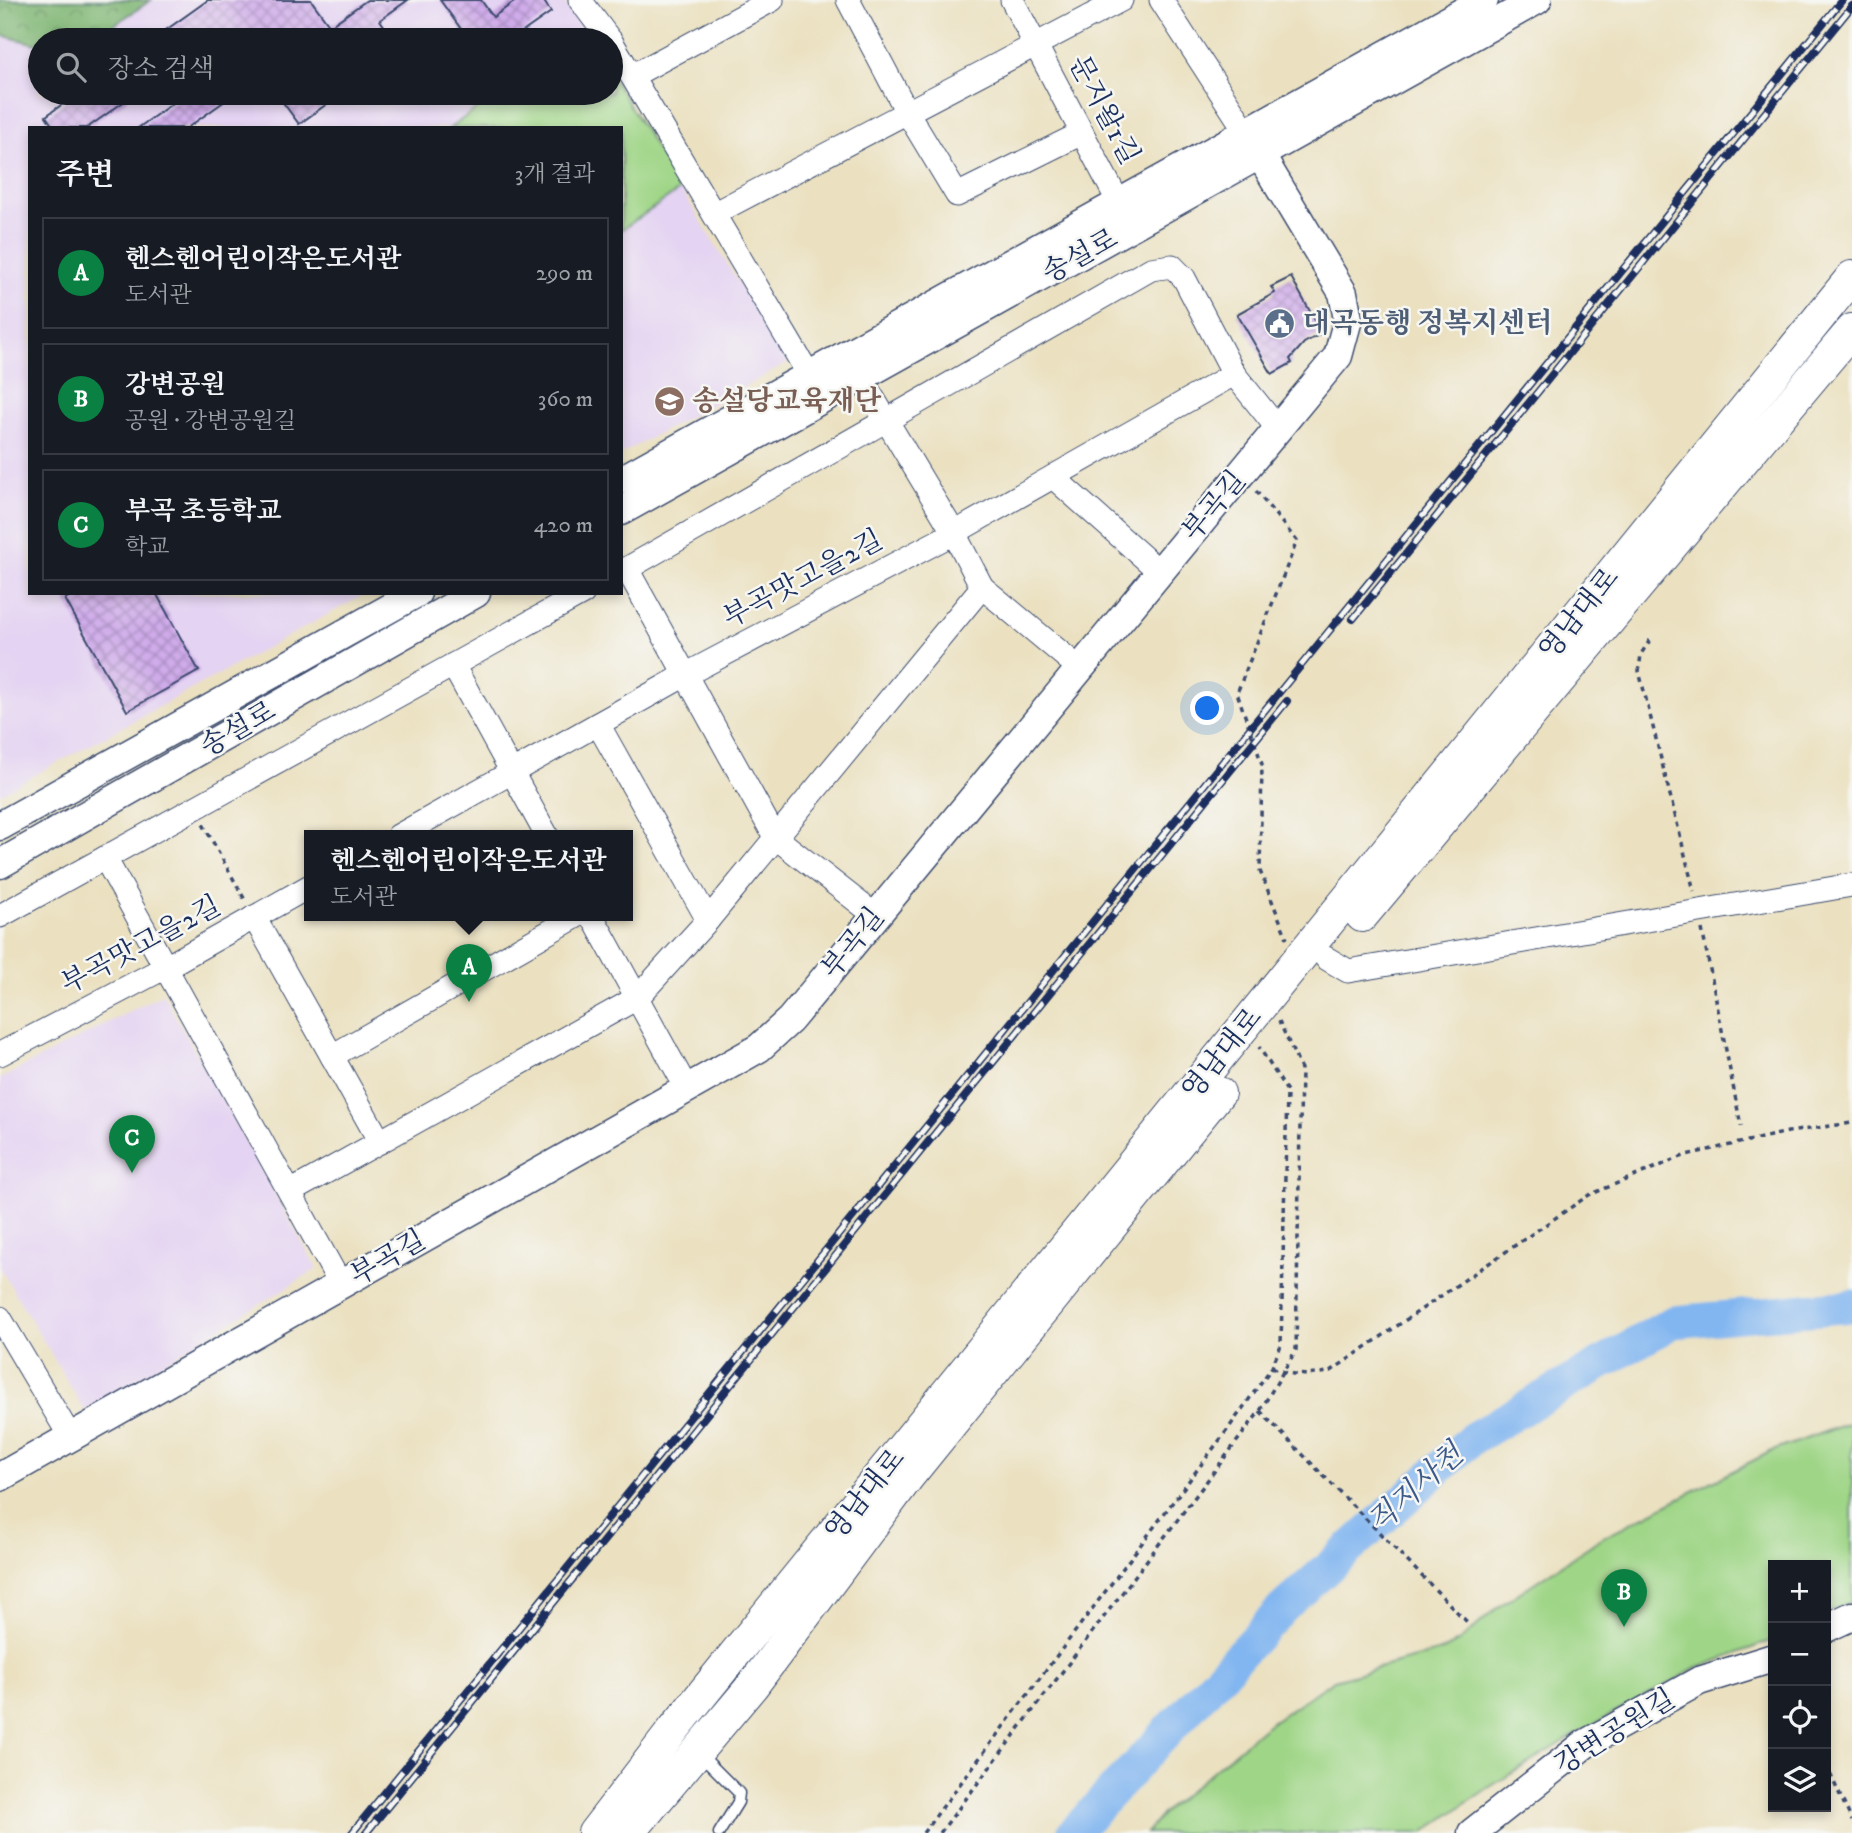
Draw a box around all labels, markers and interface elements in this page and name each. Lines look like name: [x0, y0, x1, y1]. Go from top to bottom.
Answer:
search box: [28, 28, 623, 105]
icon: search: [52, 48, 90, 86]
street label: 문지왈1길: [1061, 49, 1147, 171]
text: 장소 검색: [108, 53, 214, 86]
text: 주변: [56, 157, 114, 194]
text: 3개 결과: [515, 160, 595, 189]
street label: 송설로: [1036, 221, 1124, 291]
text: 헨스헨어린이작은도서관: [125, 243, 401, 276]
text: A: [74, 259, 88, 288]
text: 290 m: [536, 259, 593, 288]
text: 도서관: [125, 281, 192, 310]
public building icon: 대곡동행 정복지센터: [1263, 306, 1297, 340]
place label: 대곡동행 정복지센터: [1303, 306, 1552, 341]
text: 강변공원: [125, 369, 225, 402]
school or university icon: 송설당교육재단: [652, 384, 686, 418]
place label: 송설당교육재단: [692, 384, 882, 419]
text: B: [74, 385, 88, 414]
text: 360 m: [538, 385, 593, 414]
text: 공원 · 강변공원길: [125, 407, 296, 436]
street label: 부곡길: [1175, 464, 1253, 548]
text: 부곡 초등학교: [125, 495, 281, 528]
text: C: [73, 511, 89, 540]
text: 420 m: [534, 511, 593, 540]
street label: 부곡맛고을2길: [717, 522, 889, 636]
text: 학교: [125, 533, 169, 562]
street label: 영남대로: [1531, 561, 1627, 667]
your location: [1190, 691, 1224, 725]
street label: 송설로: [194, 694, 282, 764]
popup: [304, 830, 633, 921]
text: 헨스헨어린이작은도서관: [330, 845, 607, 878]
text: 도서관: [330, 883, 397, 912]
street label: 부곡맛고을2길: [55, 888, 227, 1002]
street label: 부곡길: [814, 900, 892, 986]
pin: A: [446, 944, 492, 1002]
street label: 영남대로: [1174, 1001, 1270, 1107]
pin: C: [109, 1115, 155, 1173]
street label: 부곡길: [344, 1223, 432, 1293]
water label: 직지사천: [1361, 1435, 1473, 1542]
street label: 영남대로: [817, 1442, 913, 1548]
map controls: [1768, 1560, 1831, 1812]
button: +: [1768, 1560, 1831, 1623]
pin: B: [1601, 1569, 1647, 1627]
button: −: [1768, 1623, 1831, 1686]
street label: 강변공원길: [1548, 1681, 1682, 1783]
button: locate: [1768, 1686, 1831, 1749]
button: layers: [1768, 1749, 1831, 1812]

